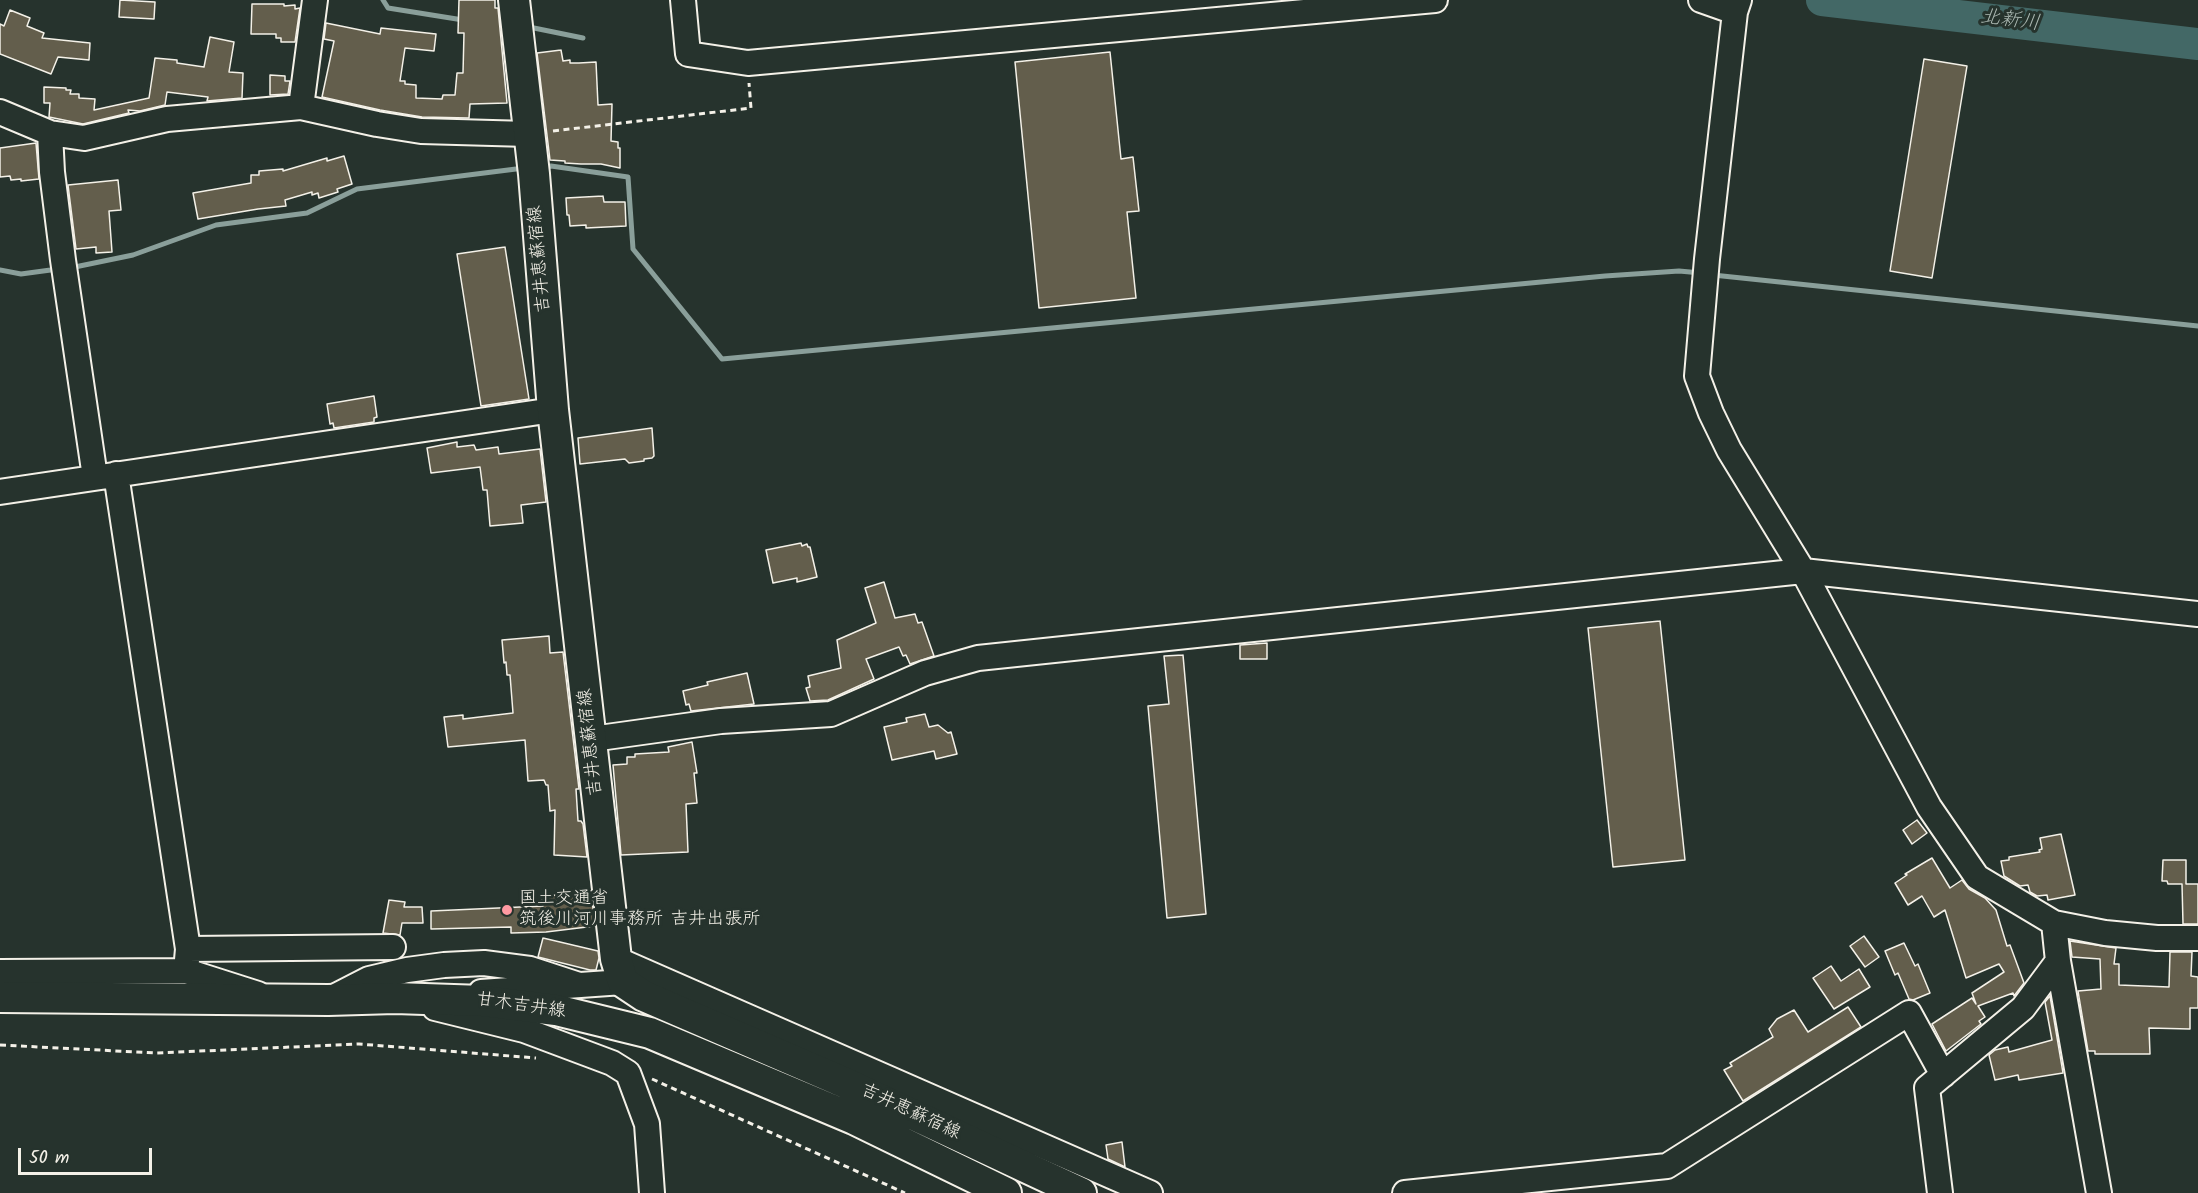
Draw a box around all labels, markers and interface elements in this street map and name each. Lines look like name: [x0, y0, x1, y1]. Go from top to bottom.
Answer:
water label: 北新川: [1979, 6, 2041, 38]
street label: 吉井恵蘇宿線: [526, 204, 556, 314]
street label: 吉井恵蘇宿線: [576, 687, 608, 797]
place label: 国土交通省 筑後川河川事務所 吉井出張所: [519, 889, 760, 932]
marker: 国土交通省 筑後川河川事務所 吉井出張所: [500, 903, 514, 917]
street label: 甘木吉井線: [475, 990, 567, 1024]
street label: 吉井恵蘇宿線: [856, 1080, 964, 1146]
scale bar: [21, 1136, 154, 1174]
text: 50 m: [29, 1144, 69, 1173]

